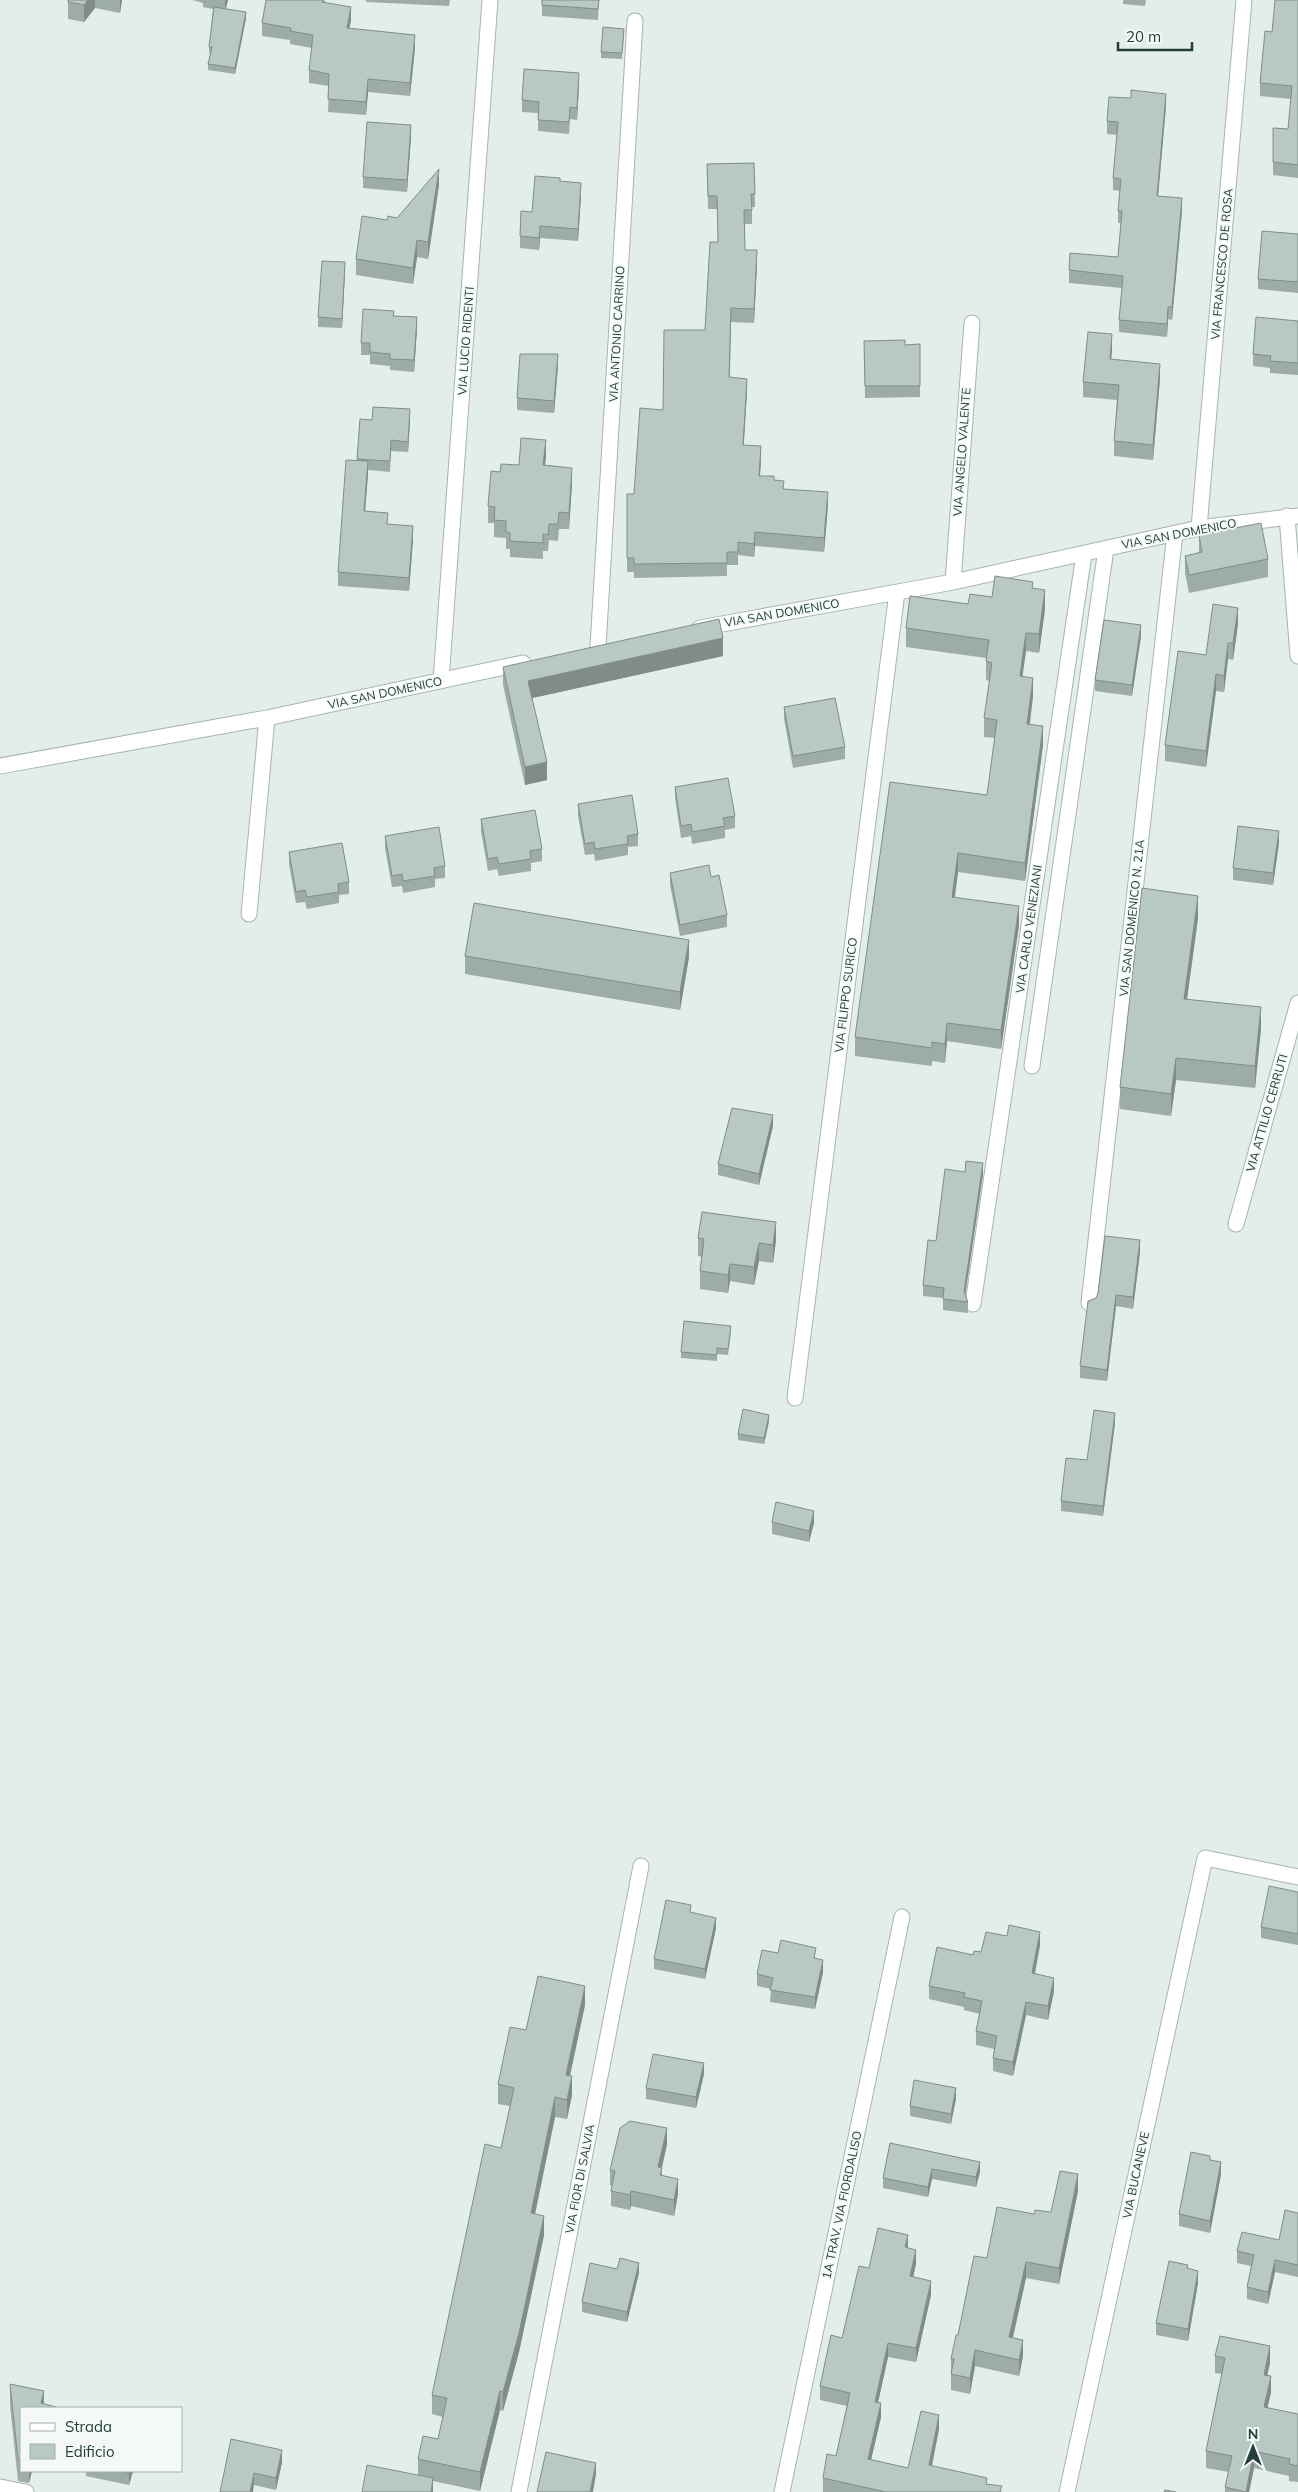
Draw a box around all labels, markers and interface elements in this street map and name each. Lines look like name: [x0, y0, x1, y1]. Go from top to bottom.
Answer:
scale bar: [1118, 20, 1192, 52]
text: 20 m: [1126, 27, 1161, 46]
street label: VIA FRANCESCO DE ROSA: [1207, 187, 1236, 340]
street label: VIA ANTONIO CARRINO: [605, 265, 628, 402]
street label: VIA LUCIO RIDENTI: [454, 286, 477, 396]
street label: VIA ANGELO VALENTE: [950, 387, 973, 517]
street label: VIA SAN DOMENICO: [1120, 515, 1238, 552]
street label: VIA SAN DOMENICO: [723, 595, 841, 630]
street label: VIA SAN DOMENICO: [326, 673, 444, 712]
street label: VIA SAN DOMENICO N. 21A: [1116, 838, 1147, 997]
street label: VIA CARLO VENEZIANI: [1012, 864, 1045, 994]
street label: VIA FILIPPO SURICO: [831, 937, 860, 1053]
street label: VIA ATTILIO CERRUTI: [1242, 1052, 1291, 1174]
street label: VIA FIOR DI SALVIA: [562, 2123, 598, 2235]
street label: 1A TRAV. VIA FIORDALISO: [818, 2129, 865, 2280]
street label: VIA BUCANEVE: [1119, 2130, 1152, 2220]
legend: [20, 2407, 182, 2472]
text: Strada: [65, 2417, 112, 2436]
north arrow: [1228, 2422, 1278, 2472]
text: N: [1248, 2425, 1258, 2443]
text: Edificio: [65, 2442, 115, 2461]

